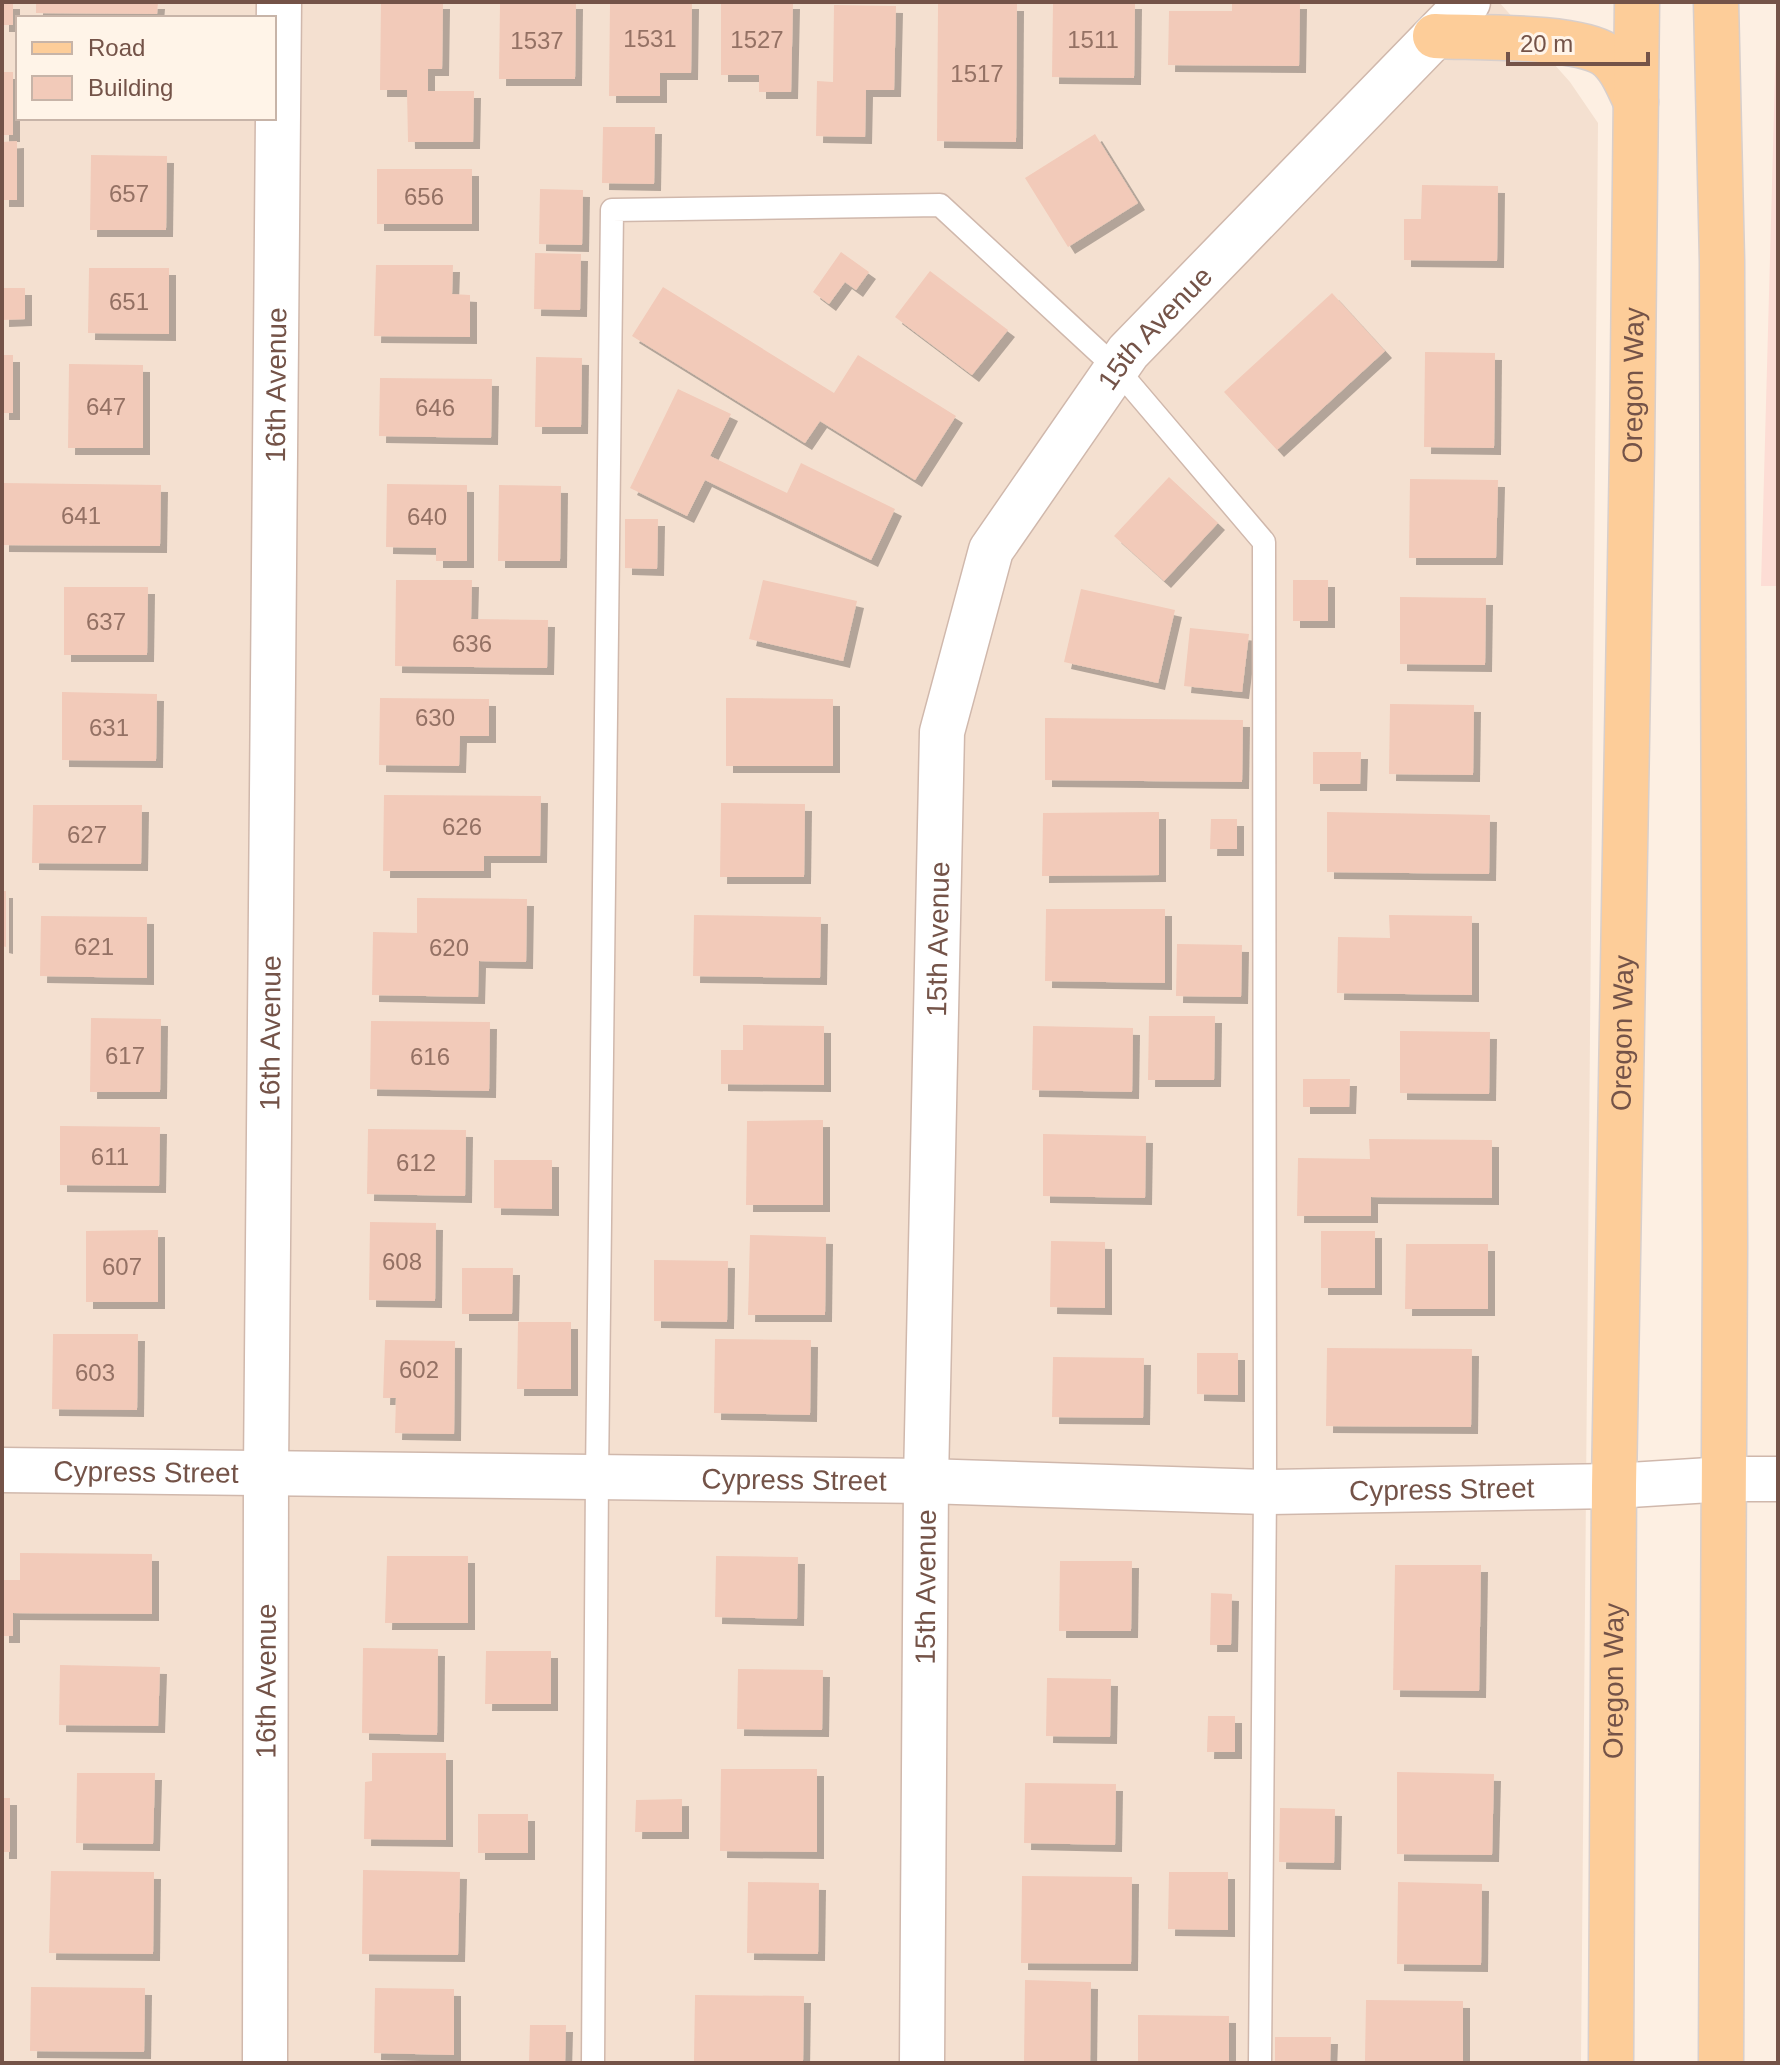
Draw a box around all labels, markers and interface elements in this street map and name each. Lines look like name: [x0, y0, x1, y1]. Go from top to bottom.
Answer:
legend: [16, 16, 276, 120]
scale bar: [1508, 16, 1648, 66]
house number: 1531: [623, 25, 677, 52]
house number: 1527: [730, 26, 784, 53]
house number: 1511: [1067, 26, 1119, 53]
house number: 1537: [510, 27, 564, 54]
text: 20 m: [1520, 30, 1573, 57]
text: Road: [88, 34, 145, 61]
house number: 1517: [950, 60, 1004, 87]
text: Building: [88, 74, 173, 101]
house number: 657: [109, 180, 149, 207]
house number: 656: [404, 183, 444, 210]
street label: 15th Avenue: [1091, 260, 1218, 395]
house number: 651: [109, 288, 149, 315]
street label: 16th Avenue: [259, 307, 292, 463]
street label: Oregon Way: [1616, 307, 1649, 464]
house number: 647: [86, 393, 126, 420]
house number: 646: [415, 394, 455, 421]
house number: 641: [61, 502, 101, 529]
house number: 640: [407, 503, 447, 530]
house number: 637: [86, 608, 126, 635]
house number: 636: [452, 630, 492, 657]
house number: 630: [415, 704, 455, 731]
house number: 631: [89, 714, 129, 741]
house number: 626: [442, 813, 482, 840]
house number: 627: [67, 821, 107, 848]
street label: 15th Avenue: [920, 861, 955, 1017]
house number: 621: [74, 933, 114, 960]
house number: 620: [429, 934, 469, 961]
street label: 16th Avenue: [254, 955, 286, 1111]
street label: Oregon Way: [1605, 955, 1639, 1111]
house number: 617: [105, 1042, 145, 1069]
house number: 616: [410, 1043, 450, 1070]
house number: 611: [91, 1143, 129, 1170]
house number: 612: [396, 1149, 436, 1176]
house number: 608: [382, 1248, 422, 1275]
house number: 607: [102, 1253, 142, 1280]
house number: 602: [399, 1356, 439, 1383]
house number: 603: [75, 1359, 115, 1386]
street label: Cypress Street: [53, 1455, 239, 1488]
street label: Cypress Street: [701, 1463, 887, 1496]
street label: Cypress Street: [1349, 1472, 1535, 1506]
street label: 15th Avenue: [909, 1509, 941, 1665]
street label: 16th Avenue: [250, 1603, 281, 1759]
street label: Oregon Way: [1597, 1603, 1629, 1759]

